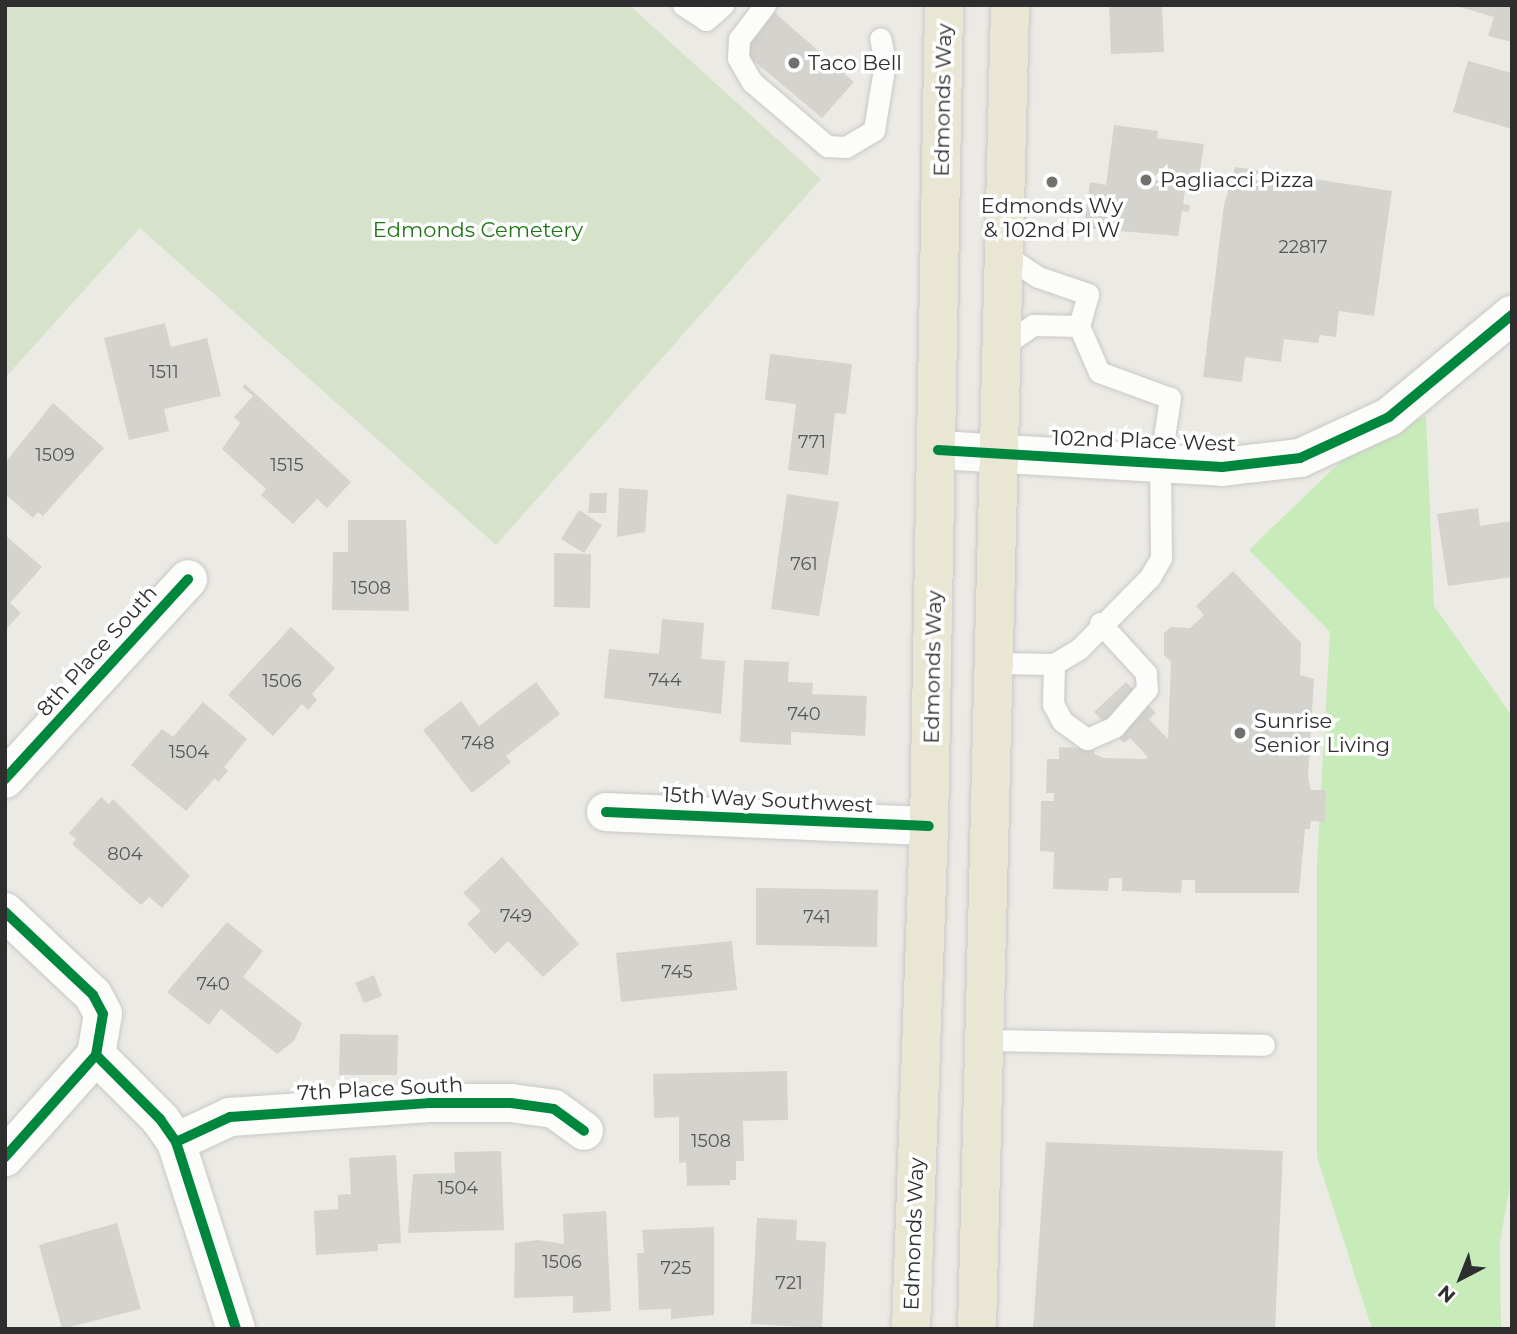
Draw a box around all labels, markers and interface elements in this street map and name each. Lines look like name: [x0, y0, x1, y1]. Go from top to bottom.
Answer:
street label: Edmonds Way: [929, 23, 957, 177]
place label: Taco Bell: [808, 50, 902, 76]
marker: Taco Bell: [786, 55, 802, 71]
place label: Pagliacci Pizza: [1160, 167, 1314, 193]
marker: Pagliacci Pizza: [1138, 172, 1154, 188]
marker: Edmonds Wy & 102nd Pl W: [1044, 174, 1060, 190]
place label: Edmonds Wy & 102nd Pl W: [981, 193, 1123, 243]
park label: Edmonds Cemetery: [373, 217, 583, 243]
house number: 22817: [1278, 236, 1328, 258]
house number: 1511: [149, 361, 179, 383]
street label: 102nd Place West: [1052, 425, 1236, 457]
house number: 771: [798, 431, 826, 453]
house number: 1509: [35, 444, 75, 466]
house number: 1515: [270, 454, 304, 476]
house number: 761: [790, 553, 818, 575]
house number: 1508: [351, 577, 391, 599]
street label: 8th Place South: [32, 580, 162, 722]
street label: Edmonds Way: [919, 590, 947, 744]
house number: 744: [648, 669, 682, 691]
house number: 1506: [262, 670, 302, 692]
house number: 740: [787, 703, 821, 725]
place label: Sunrise Senior Living: [1254, 708, 1390, 758]
marker: Sunrise Senior Living: [1232, 725, 1248, 741]
house number: 748: [462, 732, 494, 754]
house number: 1504: [169, 741, 209, 763]
street label: 15th Way Southwest: [662, 782, 874, 818]
house number: 804: [107, 843, 143, 865]
house number: 749: [500, 905, 532, 927]
house number: 741: [803, 906, 831, 928]
house number: 745: [661, 961, 693, 983]
house number: 740: [196, 973, 230, 995]
street label: 7th Place South: [296, 1072, 464, 1106]
house number: 1508: [691, 1130, 731, 1152]
street label: Edmonds Way: [899, 1157, 929, 1311]
house number: 1504: [438, 1177, 478, 1199]
north arrow: [1426, 1243, 1496, 1313]
house number: 1506: [542, 1251, 582, 1273]
house number: 725: [660, 1257, 692, 1279]
house number: 721: [775, 1272, 803, 1294]
text: N: [1433, 1280, 1460, 1308]

